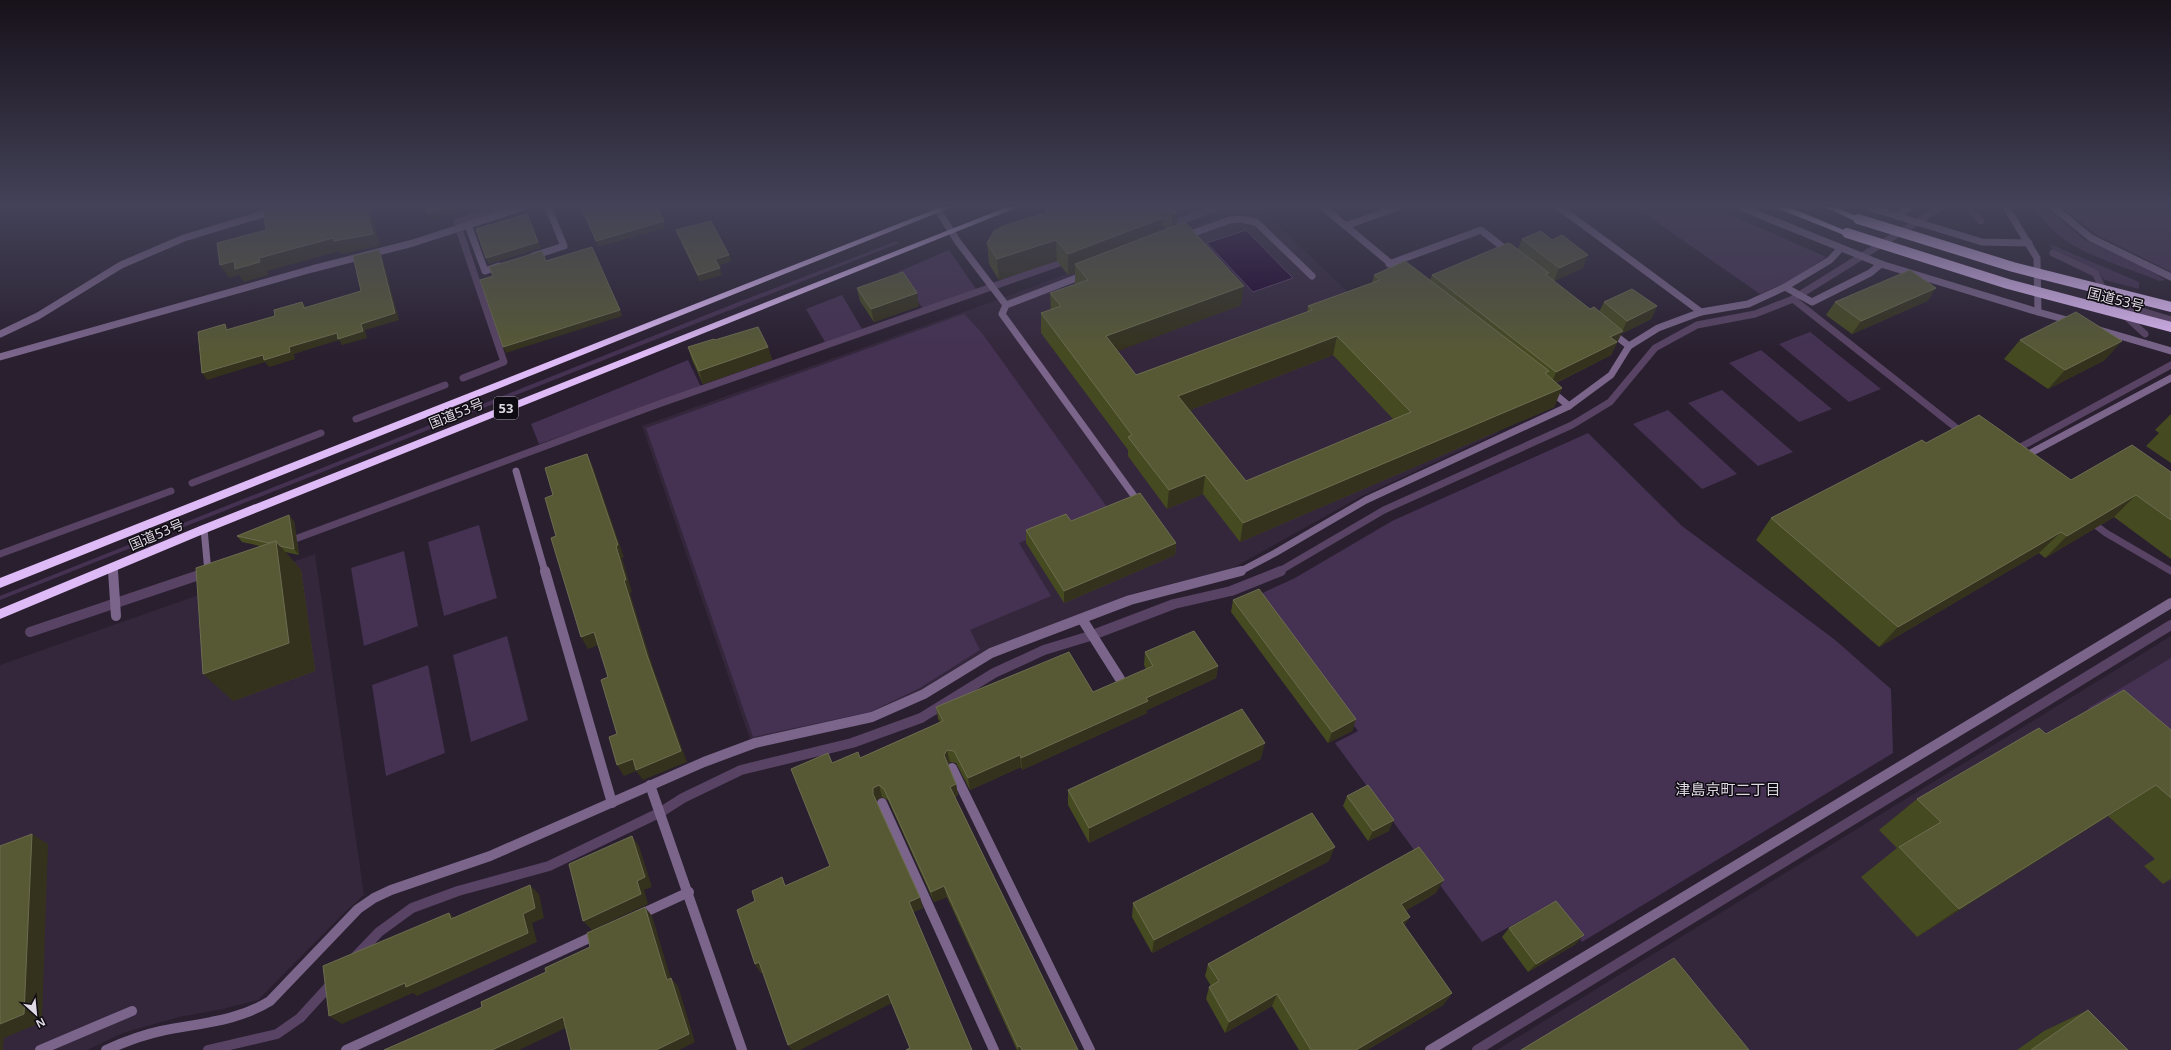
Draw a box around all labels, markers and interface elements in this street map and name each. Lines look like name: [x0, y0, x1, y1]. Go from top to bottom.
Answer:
street label: 国道53号: [2086, 283, 2146, 315]
street label: 国道53号: [426, 393, 486, 433]
road number: 53: [494, 397, 518, 419]
street label: 国道53号: [126, 514, 186, 554]
district label: 津島京町二丁目: [1675, 779, 1781, 799]
north arrow: [16, 994, 56, 1034]
text: N: [33, 1015, 48, 1032]

